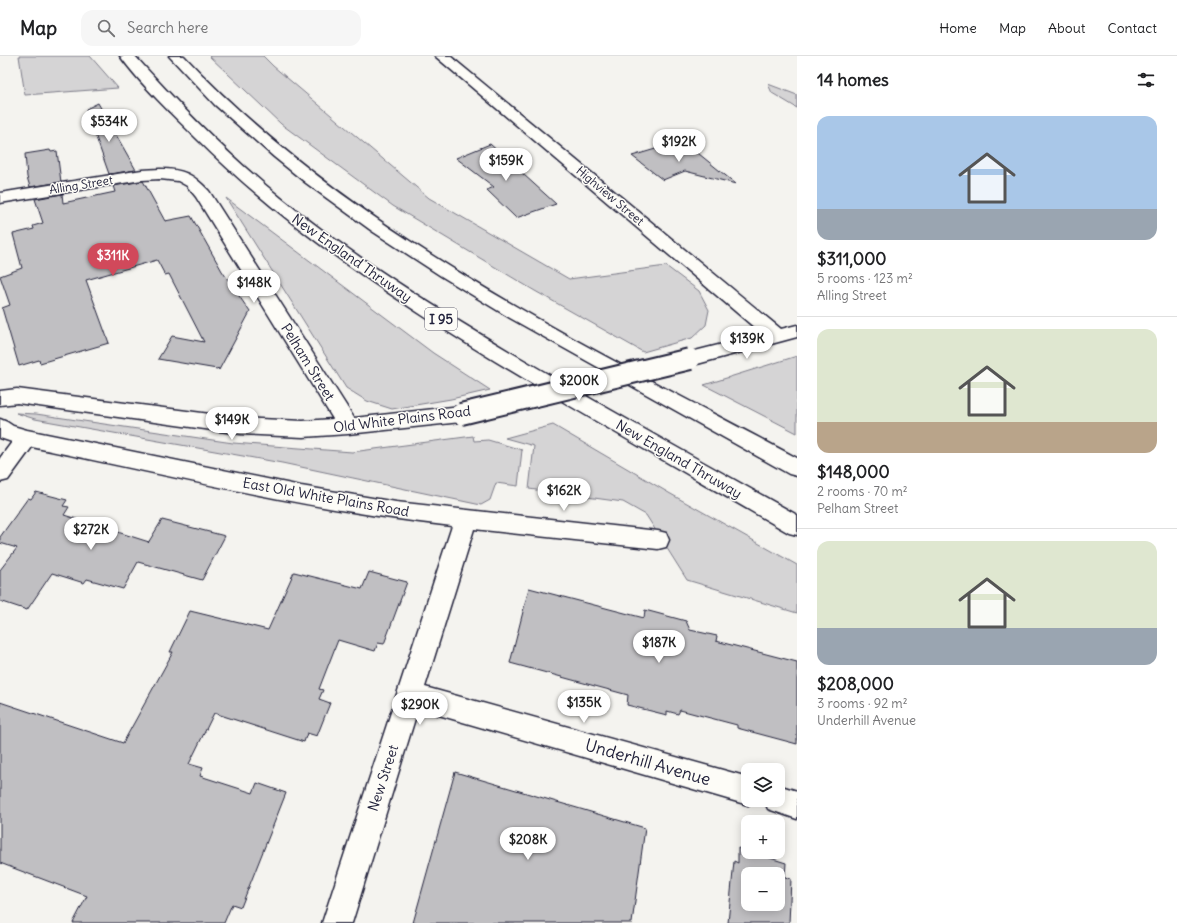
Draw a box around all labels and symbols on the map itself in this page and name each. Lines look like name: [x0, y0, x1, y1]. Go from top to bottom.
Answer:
pin: $534K: [81, 109, 137, 143]
pin: $192K: [651, 129, 707, 163]
pin: $159K: [478, 148, 534, 182]
street label: Highview Street: [573, 163, 647, 228]
street label: Alling Street: [48, 172, 114, 197]
street label: New England Thruway: [288, 210, 416, 306]
pin: $311K: [85, 243, 141, 277]
pin: $148K: [226, 270, 282, 304]
road number: I 95: [425, 308, 457, 330]
street label: Pelham Street: [277, 320, 339, 404]
pin: $139K: [719, 326, 775, 360]
pin: $200K: [551, 368, 607, 402]
street label: Old White Plains Road: [332, 402, 472, 436]
pin: $149K: [204, 407, 260, 441]
street label: New England Thruway: [613, 416, 745, 502]
street label: East Old White Plains Road: [241, 473, 411, 521]
pin: $162K: [536, 478, 592, 512]
pin: $272K: [63, 517, 119, 551]
pin: $187K: [631, 630, 687, 664]
pin: $135K: [556, 690, 612, 724]
pin: $290K: [392, 692, 448, 726]
street label: Underhill Avenue: [583, 734, 713, 790]
street label: New Street: [364, 742, 402, 814]
pin: $208K: [500, 827, 556, 861]

